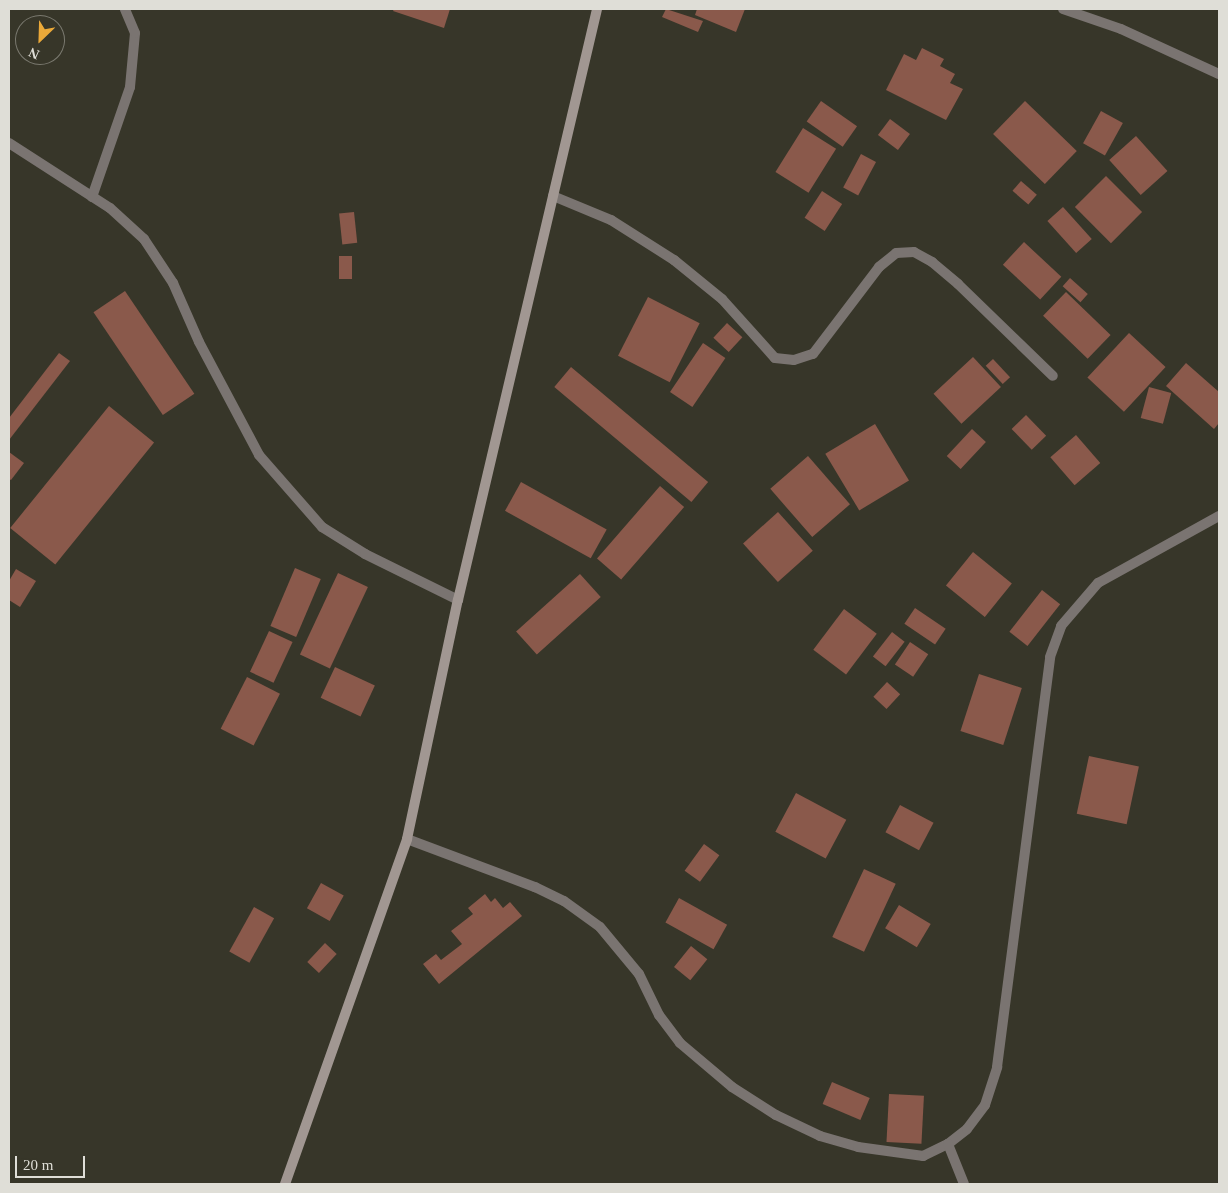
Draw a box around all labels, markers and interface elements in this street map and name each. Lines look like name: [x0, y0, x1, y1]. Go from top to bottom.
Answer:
north arrow: [15, 15, 65, 65]
text: N: [26, 44, 42, 62]
scale bar: [18, 1146, 88, 1178]
text: 20 m: [23, 1157, 53, 1173]

